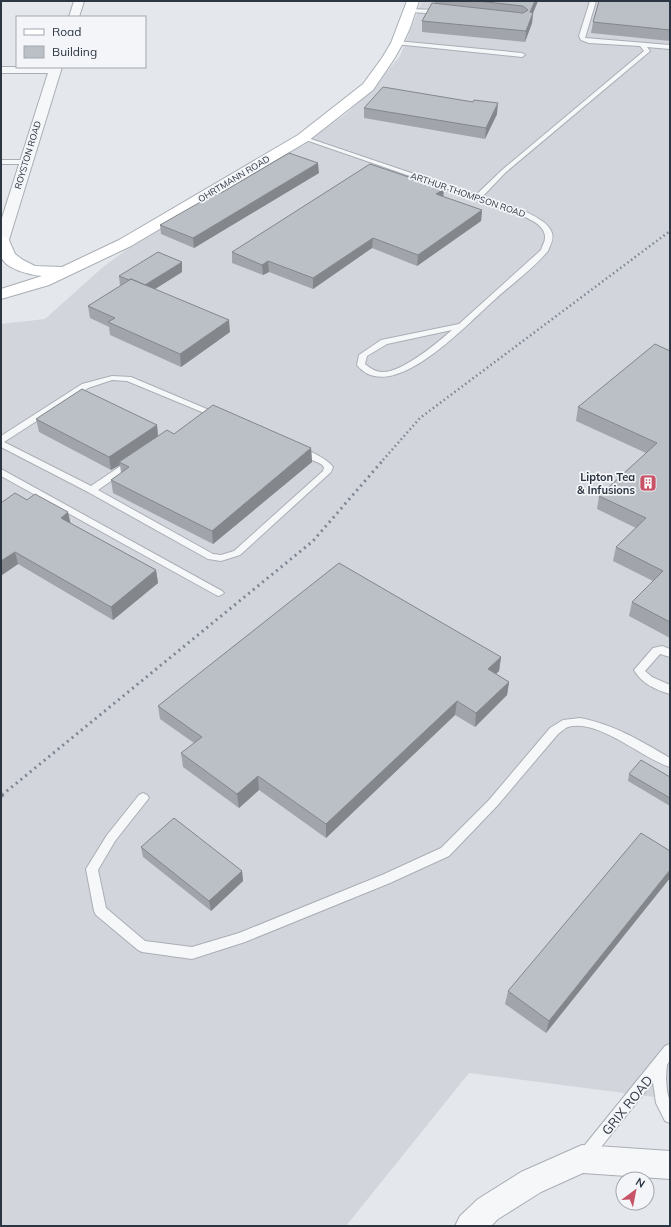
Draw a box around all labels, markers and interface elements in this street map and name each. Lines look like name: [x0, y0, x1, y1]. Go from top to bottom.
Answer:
legend: [16, 16, 146, 68]
text: Road: [52, 24, 81, 39]
text: Building: [52, 44, 97, 59]
street label: ROYSTON ROAD: [12, 119, 43, 190]
street label: OHRTMANN ROAD: [196, 153, 272, 204]
street label: ARTHUR THOMPSON ROAD: [409, 170, 527, 220]
place label: Lipton Tea & Infusions: [577, 470, 635, 497]
building icon: Lipton Tea & Infusions: [638, 473, 658, 493]
street label: GRIX ROAD: [598, 1072, 656, 1138]
north arrow: [615, 1171, 655, 1211]
text: N: [633, 1174, 648, 1191]

